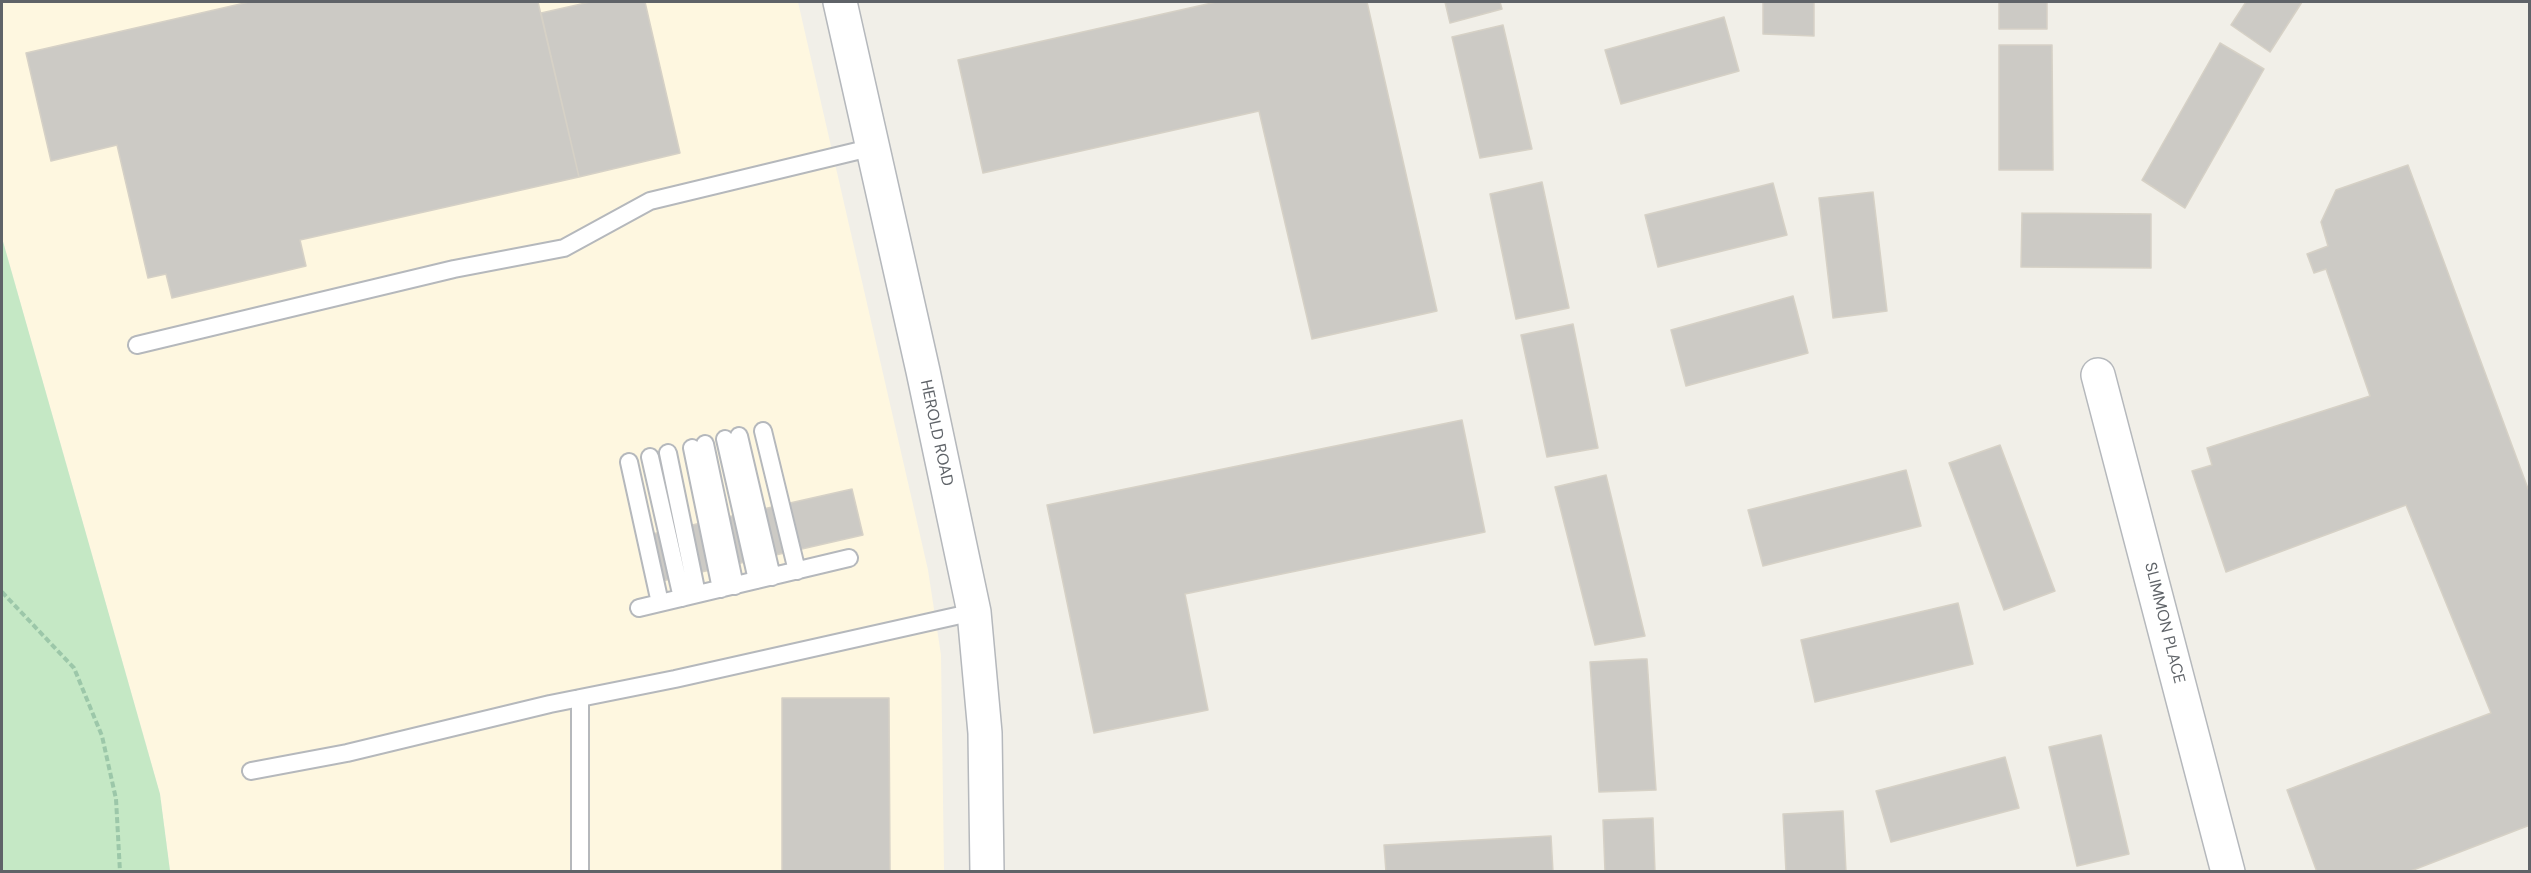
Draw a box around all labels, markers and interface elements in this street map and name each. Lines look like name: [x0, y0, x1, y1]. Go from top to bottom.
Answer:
street label: HEROLD ROAD: [915, 378, 957, 488]
street label: SLIMMON PLACE: [2140, 560, 2188, 686]

